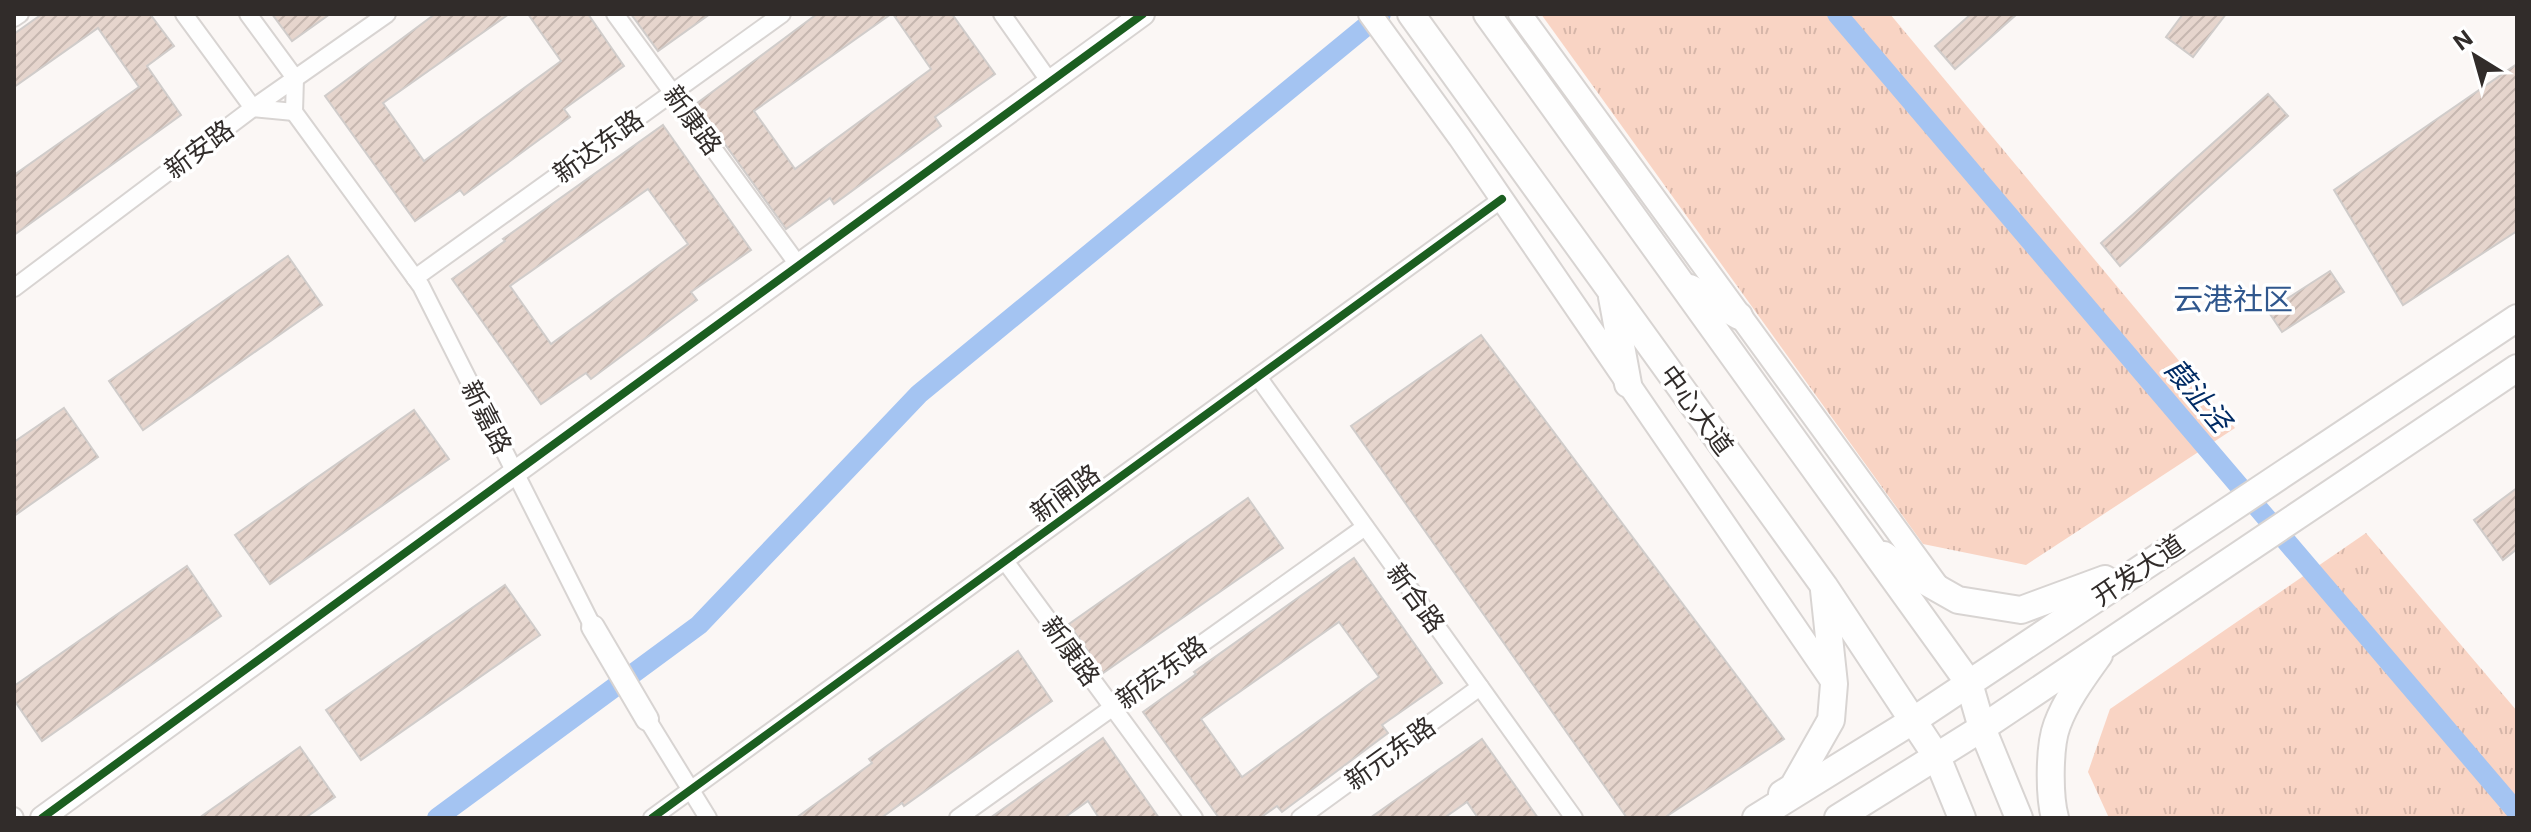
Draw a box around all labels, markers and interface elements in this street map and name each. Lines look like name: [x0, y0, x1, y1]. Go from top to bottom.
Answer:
north arrow: [2435, 16, 2515, 96]
text: N: [2448, 25, 2477, 55]
street label: 新康路: [658, 79, 728, 161]
street label: 新达东路: [547, 103, 649, 189]
street label: 新安路: [159, 113, 239, 185]
district label: 云港社区: [2173, 281, 2293, 317]
water label: 葭沚泾: [2158, 352, 2240, 440]
street label: 中心大道: [1654, 359, 1740, 461]
street label: 新嘉路: [455, 375, 519, 459]
street label: 新闸路: [1024, 458, 1106, 528]
street label: 开发大道: [2086, 528, 2190, 612]
street label: 新合路: [1381, 557, 1451, 639]
street label: 新康路: [1036, 610, 1106, 692]
street label: 新宏东路: [1110, 629, 1212, 715]
street label: 新元东路: [1339, 710, 1441, 796]

